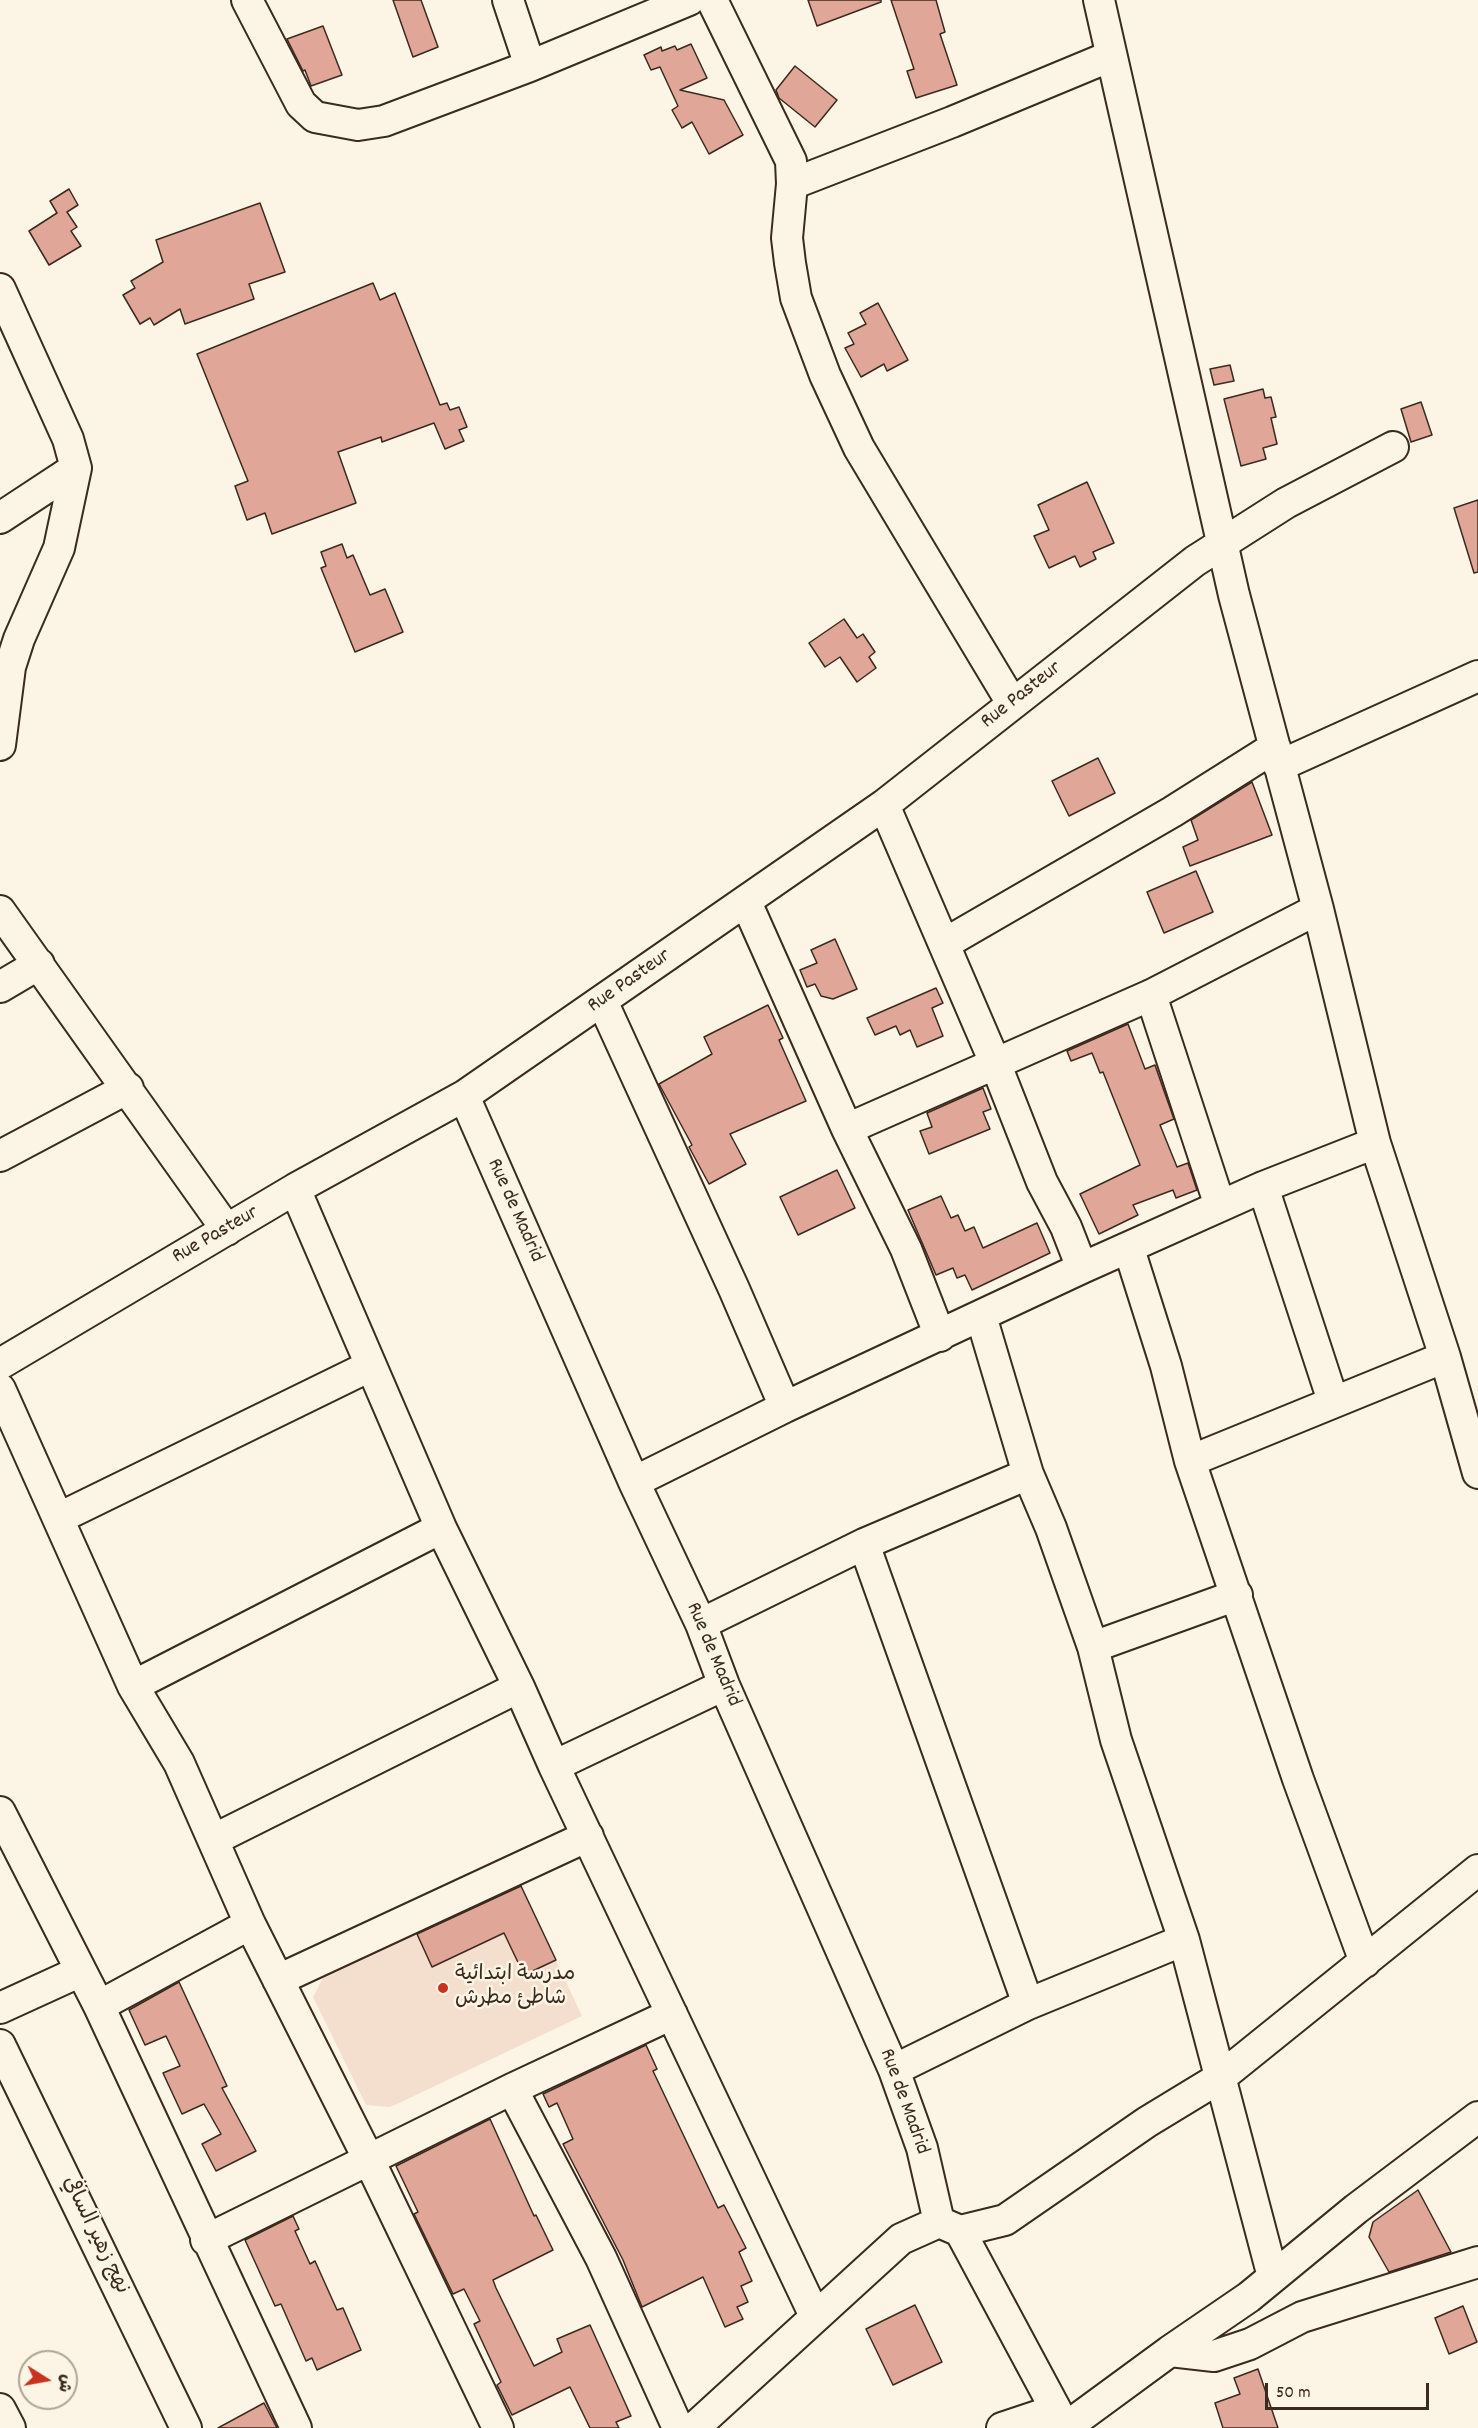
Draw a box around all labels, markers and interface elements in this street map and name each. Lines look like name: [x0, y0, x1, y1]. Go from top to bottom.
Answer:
street label: Rue Pasteur: [977, 657, 1067, 735]
street label: Rue Pasteur: [584, 944, 676, 1020]
street label: Rue de Madrid: [480, 1155, 548, 1267]
street label: Rue Pasteur: [168, 1201, 264, 1271]
street label: Rue de Madrid: [679, 1599, 745, 1711]
place label: مدرسة ابتدائية شاطئ مطرش: [455, 1963, 575, 2013]
marker: مدرسة ابتدائية شاطئ مطرش: [436, 1981, 450, 1995]
street label: Rue de Madrid: [872, 2046, 934, 2158]
street label: نهج زهير السافي: [55, 2173, 133, 2299]
north arrow: [18, 2350, 78, 2410]
scale bar: [1268, 2371, 1432, 2409]
text: ش: [51, 2372, 77, 2394]
text: 50 m: [1276, 2381, 1311, 2406]

